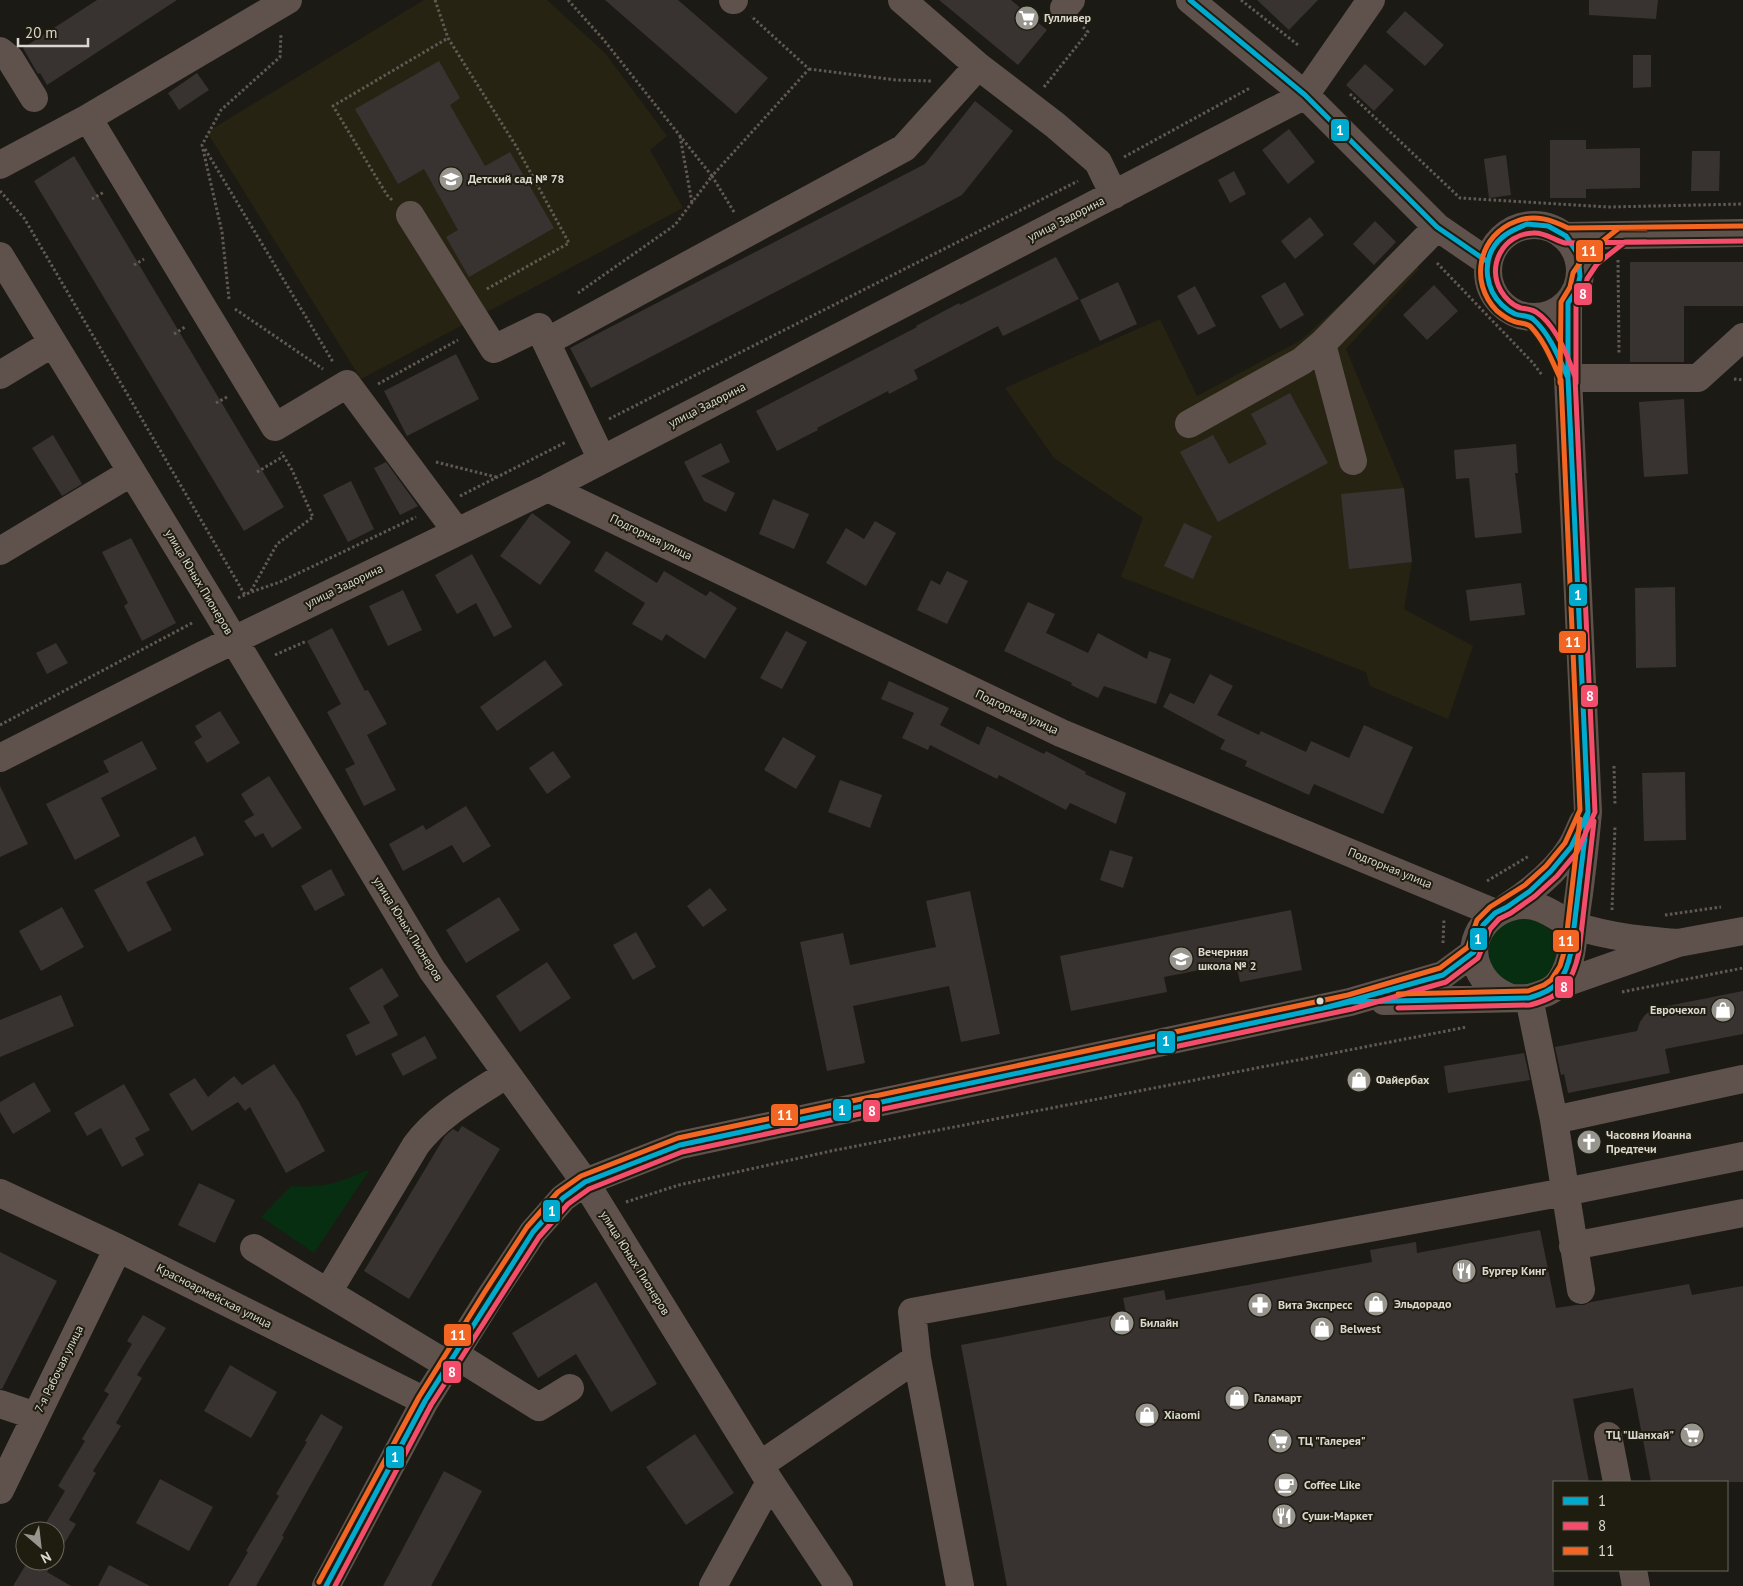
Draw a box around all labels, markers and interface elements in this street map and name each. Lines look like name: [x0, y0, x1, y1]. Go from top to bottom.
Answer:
supermarket icon: Гулливер: [1014, 5, 1040, 31]
place label: Гулливер: [1044, 10, 1092, 25]
scale bar: [18, 15, 88, 47]
text: 20 m: [25, 23, 58, 42]
line badge: 1: [1330, 118, 1350, 142]
text: 1: [1336, 121, 1344, 139]
school or university icon: Детский сад № 78: [438, 166, 464, 192]
place label: Детский сад № 78: [468, 171, 564, 186]
street label: улица Задорина: [1025, 193, 1107, 244]
line badge: 11: [1575, 239, 1604, 263]
text: 11: [1581, 242, 1597, 260]
line badge: 8: [1573, 282, 1593, 306]
text: 8: [1579, 285, 1587, 303]
street label: улица Задорина: [666, 379, 748, 430]
street label: Подгорная улица: [608, 510, 695, 563]
street label: улица Юных Пионеров: [162, 526, 237, 637]
street label: улица Задорина: [302, 560, 385, 611]
line badge: 1: [1568, 583, 1588, 607]
text: 1: [1574, 586, 1582, 604]
line badge: 11: [1558, 630, 1587, 654]
text: 11: [1565, 633, 1581, 651]
line badge: 8: [1580, 684, 1599, 708]
street label: Подгорная улица: [973, 686, 1061, 737]
text: 8: [1586, 687, 1594, 705]
street label: Подгорная улица: [1346, 844, 1435, 891]
street label: улица Юных Пионеров: [370, 874, 447, 984]
line badge: 1: [1469, 927, 1488, 951]
line badge: 11: [1552, 929, 1580, 953]
text: 1: [1474, 930, 1482, 948]
text: 11: [1558, 932, 1574, 950]
place label: Вечерняя школа № 2: [1198, 944, 1257, 973]
school or university icon: Вечерняя школа № 2: [1168, 946, 1194, 972]
line badge: 8: [1554, 975, 1574, 999]
text: 8: [1560, 978, 1568, 996]
unlabelled marker: [1315, 996, 1325, 1006]
shop icon: Еврочехол: [1710, 997, 1736, 1023]
place label: Еврочехол: [1650, 1002, 1706, 1017]
line badge: 1: [1156, 1030, 1176, 1054]
text: 1: [1162, 1032, 1170, 1050]
shop icon: Файербах: [1346, 1067, 1372, 1093]
place label: Файербах: [1376, 1072, 1430, 1087]
line badge: 1: [832, 1098, 852, 1122]
line badge: 8: [862, 1099, 881, 1123]
text: 1: [838, 1101, 846, 1119]
text: 8: [868, 1102, 876, 1120]
line badge: 11: [770, 1103, 799, 1127]
text: 11: [777, 1106, 793, 1124]
place label: Часовня Иоанна Предтечи: [1606, 1127, 1692, 1156]
church icon: Часовня Иоанна Предтечи: [1576, 1129, 1602, 1155]
line badge: 1: [542, 1199, 561, 1223]
text: 1: [548, 1202, 556, 1220]
street label: улица Юных Пионеров: [597, 1208, 674, 1318]
restaurant icon: Бургер Кинг: [1451, 1258, 1477, 1284]
street label: Красноармейская улица: [154, 1260, 274, 1331]
place label: Бургер Кинг: [1482, 1263, 1547, 1278]
shop icon: Эльдорадо: [1363, 1291, 1389, 1317]
pharmacy icon: Вита Экспресс: [1247, 1292, 1273, 1318]
place label: Эльдорадо: [1394, 1296, 1452, 1311]
place label: Вита Экспресс: [1278, 1297, 1353, 1312]
shop icon: Билайн: [1109, 1310, 1135, 1336]
place label: Билайн: [1140, 1315, 1179, 1330]
shop icon: Belwest: [1309, 1316, 1335, 1342]
place label: Belwest: [1340, 1321, 1381, 1336]
street label: 7-я Рабочая улица: [31, 1323, 86, 1415]
line badge: 11: [443, 1323, 472, 1347]
text: 11: [450, 1326, 466, 1344]
line badge: 8: [442, 1360, 462, 1384]
text: 8: [448, 1363, 456, 1381]
shop icon: Галамарт: [1224, 1385, 1250, 1411]
place label: Галамарт: [1254, 1390, 1302, 1405]
shop icon: Xiaomi: [1134, 1402, 1160, 1428]
place label: Xiaomi: [1164, 1407, 1200, 1422]
supermarket icon: ТЦ "Шанхай": [1679, 1422, 1705, 1448]
place label: ТЦ "Шанхай": [1606, 1427, 1674, 1442]
supermarket icon: ТЦ "Галерея": [1267, 1428, 1293, 1454]
place label: ТЦ "Галерея": [1298, 1433, 1366, 1448]
line badge: 1: [385, 1445, 405, 1469]
text: 1: [391, 1448, 399, 1466]
cafe icon: Coffee Like: [1273, 1472, 1299, 1498]
place label: Coffee Like: [1304, 1477, 1361, 1492]
legend: [1553, 1481, 1728, 1571]
text: 1: [1598, 1491, 1606, 1510]
restaurant icon: Суши-Маркет: [1271, 1503, 1297, 1529]
place label: Суши-Маркет: [1302, 1508, 1373, 1523]
text: 8: [1598, 1516, 1606, 1535]
north arrow: [15, 1521, 65, 1571]
text: 11: [1598, 1541, 1614, 1560]
text: N: [38, 1547, 54, 1568]

